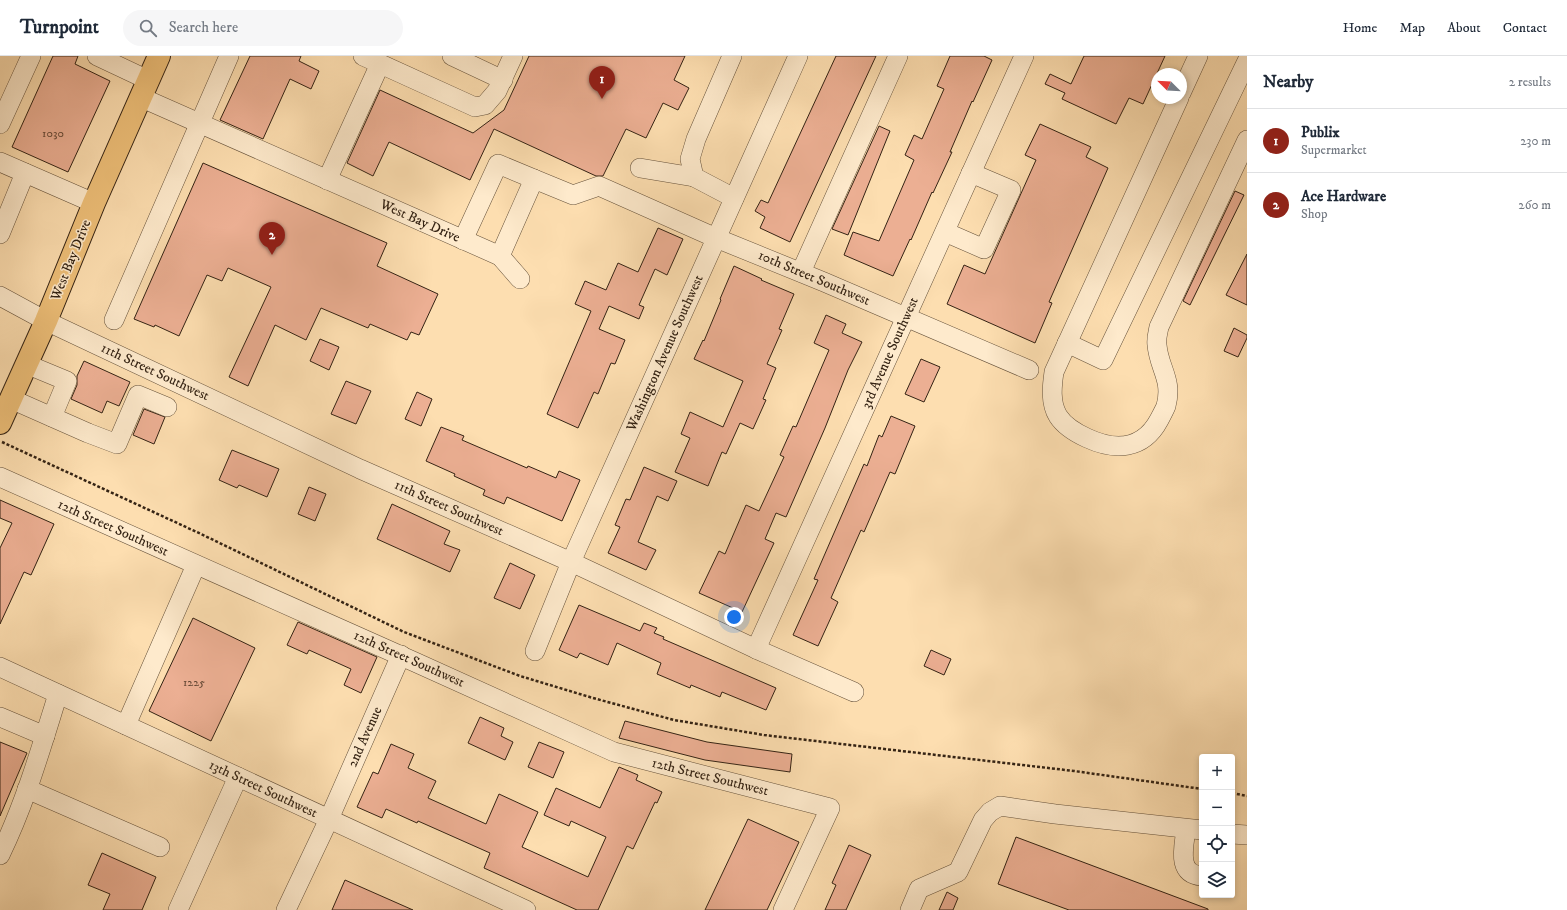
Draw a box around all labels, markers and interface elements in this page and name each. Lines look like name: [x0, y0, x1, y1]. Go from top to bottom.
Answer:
search box: [123, 10, 403, 46]
text: Turnpoint: [20, 16, 99, 39]
icon: search: [137, 17, 159, 39]
text: Search here: [169, 18, 238, 37]
text: Home: [1343, 19, 1377, 37]
text: Map: [1399, 19, 1425, 37]
text: About: [1447, 19, 1481, 37]
text: Contact: [1503, 19, 1547, 37]
pin: 1: [589, 66, 615, 99]
north arrow: [1151, 68, 1187, 104]
text: Nearby: [1263, 71, 1313, 93]
text: 2 results: [1509, 74, 1551, 90]
text: Publix: [1301, 123, 1340, 142]
house number: 1030: [42, 126, 64, 141]
text: 1: [1274, 133, 1278, 149]
text: 230 m: [1520, 133, 1551, 149]
text: Supermarket: [1301, 142, 1367, 158]
text: Ace Hardware: [1301, 187, 1386, 206]
street label: West Bay Drive: [376, 195, 463, 247]
text: 2: [1273, 197, 1279, 213]
text: 260 m: [1518, 197, 1551, 213]
text: Shop: [1301, 206, 1327, 222]
street label: West Bay Drive: [46, 217, 95, 304]
pin: 2: [259, 222, 285, 255]
street label: 10th Street Southwest: [755, 246, 873, 310]
street label: Washington Avenue Southwest: [622, 272, 708, 435]
street label: 3rd Avenue Southwest: [857, 294, 923, 412]
street label: 11th Street Southwest: [98, 339, 213, 405]
street label: 11th Street Southwest: [392, 476, 507, 540]
street label: 12th Street Southwest: [55, 495, 172, 561]
your location: [724, 607, 744, 627]
street label: 12th Street Southwest: [351, 626, 468, 692]
house number: 1225: [183, 675, 205, 690]
street label: 2nd Avenue: [344, 704, 386, 770]
street label: 12th Street Southwest: [650, 754, 771, 800]
map controls: [1199, 754, 1235, 898]
button: +: [1199, 754, 1235, 790]
street label: 13th Street Southwest: [206, 756, 321, 822]
button: −: [1199, 790, 1235, 826]
button: locate: [1199, 826, 1235, 862]
button: layers: [1199, 862, 1235, 898]

